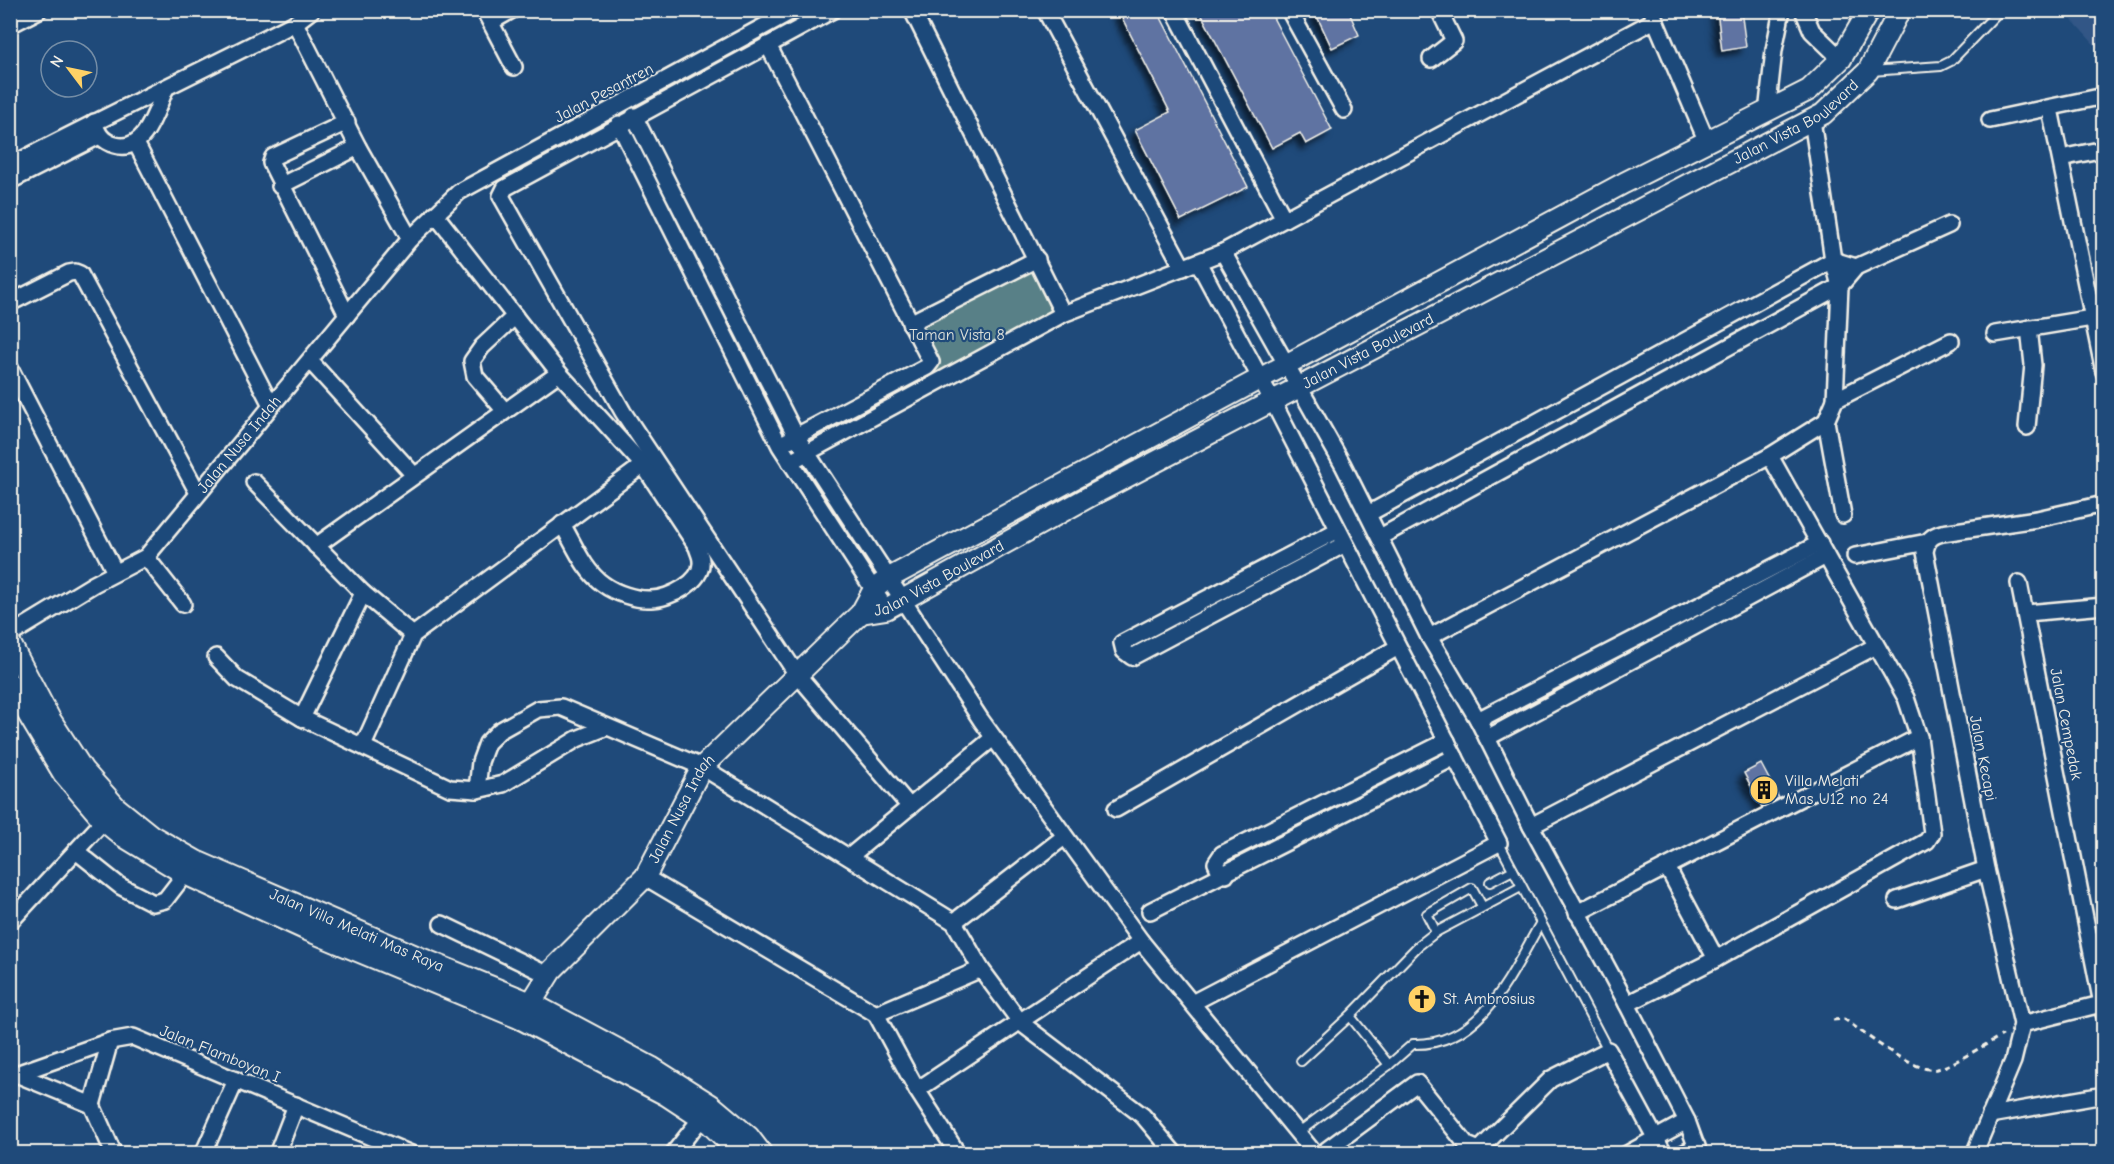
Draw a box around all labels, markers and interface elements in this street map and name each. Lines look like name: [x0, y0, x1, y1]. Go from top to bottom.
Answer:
north arrow: [39, 39, 99, 99]
text: N: [47, 52, 68, 71]
street label: Jalan Pesantren: [552, 59, 656, 127]
street label: Jalan Vista Boulevard: [1730, 76, 1862, 168]
street label: Jalan Vista Boulevard: [1299, 310, 1437, 393]
park label: Taman Vista 8: [909, 326, 1005, 344]
street label: Jalan Nusa Indah: [194, 392, 285, 497]
street label: Jalan Vista Boulevard: [873, 537, 1007, 620]
street label: Jalan Cempedak: [2046, 667, 2086, 782]
street label: Jalan Kecapi: [1966, 714, 2000, 802]
street label: Jalan Nusa Indah: [645, 751, 718, 866]
place label: Villa Melati Mas U12 no 24: [1785, 772, 1888, 808]
building icon: Villa Melati Mas U12 no 24: [1748, 774, 1780, 806]
street label: Jalan Villa Melati Mas Raya: [267, 885, 446, 976]
church icon: St. Ambrosius: [1406, 983, 1438, 1015]
place label: St. Ambrosius: [1443, 990, 1535, 1008]
street label: Jalan Flamboyan I: [157, 1022, 283, 1086]

